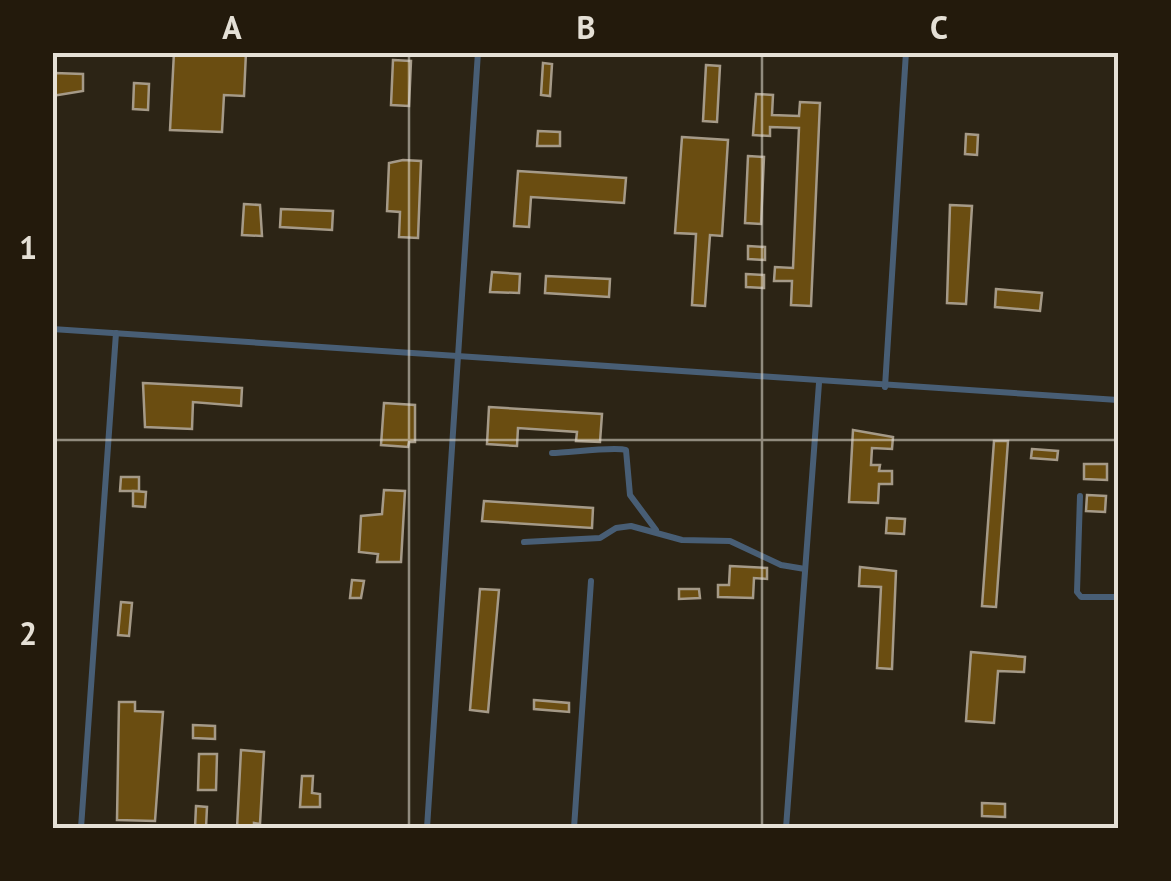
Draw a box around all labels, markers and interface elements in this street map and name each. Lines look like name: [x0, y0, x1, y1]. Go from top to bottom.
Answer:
text: A: [222, 6, 242, 48]
text: B: [577, 6, 595, 48]
text: C: [930, 6, 948, 48]
text: 1: [19, 226, 37, 268]
text: 2: [19, 612, 37, 654]

